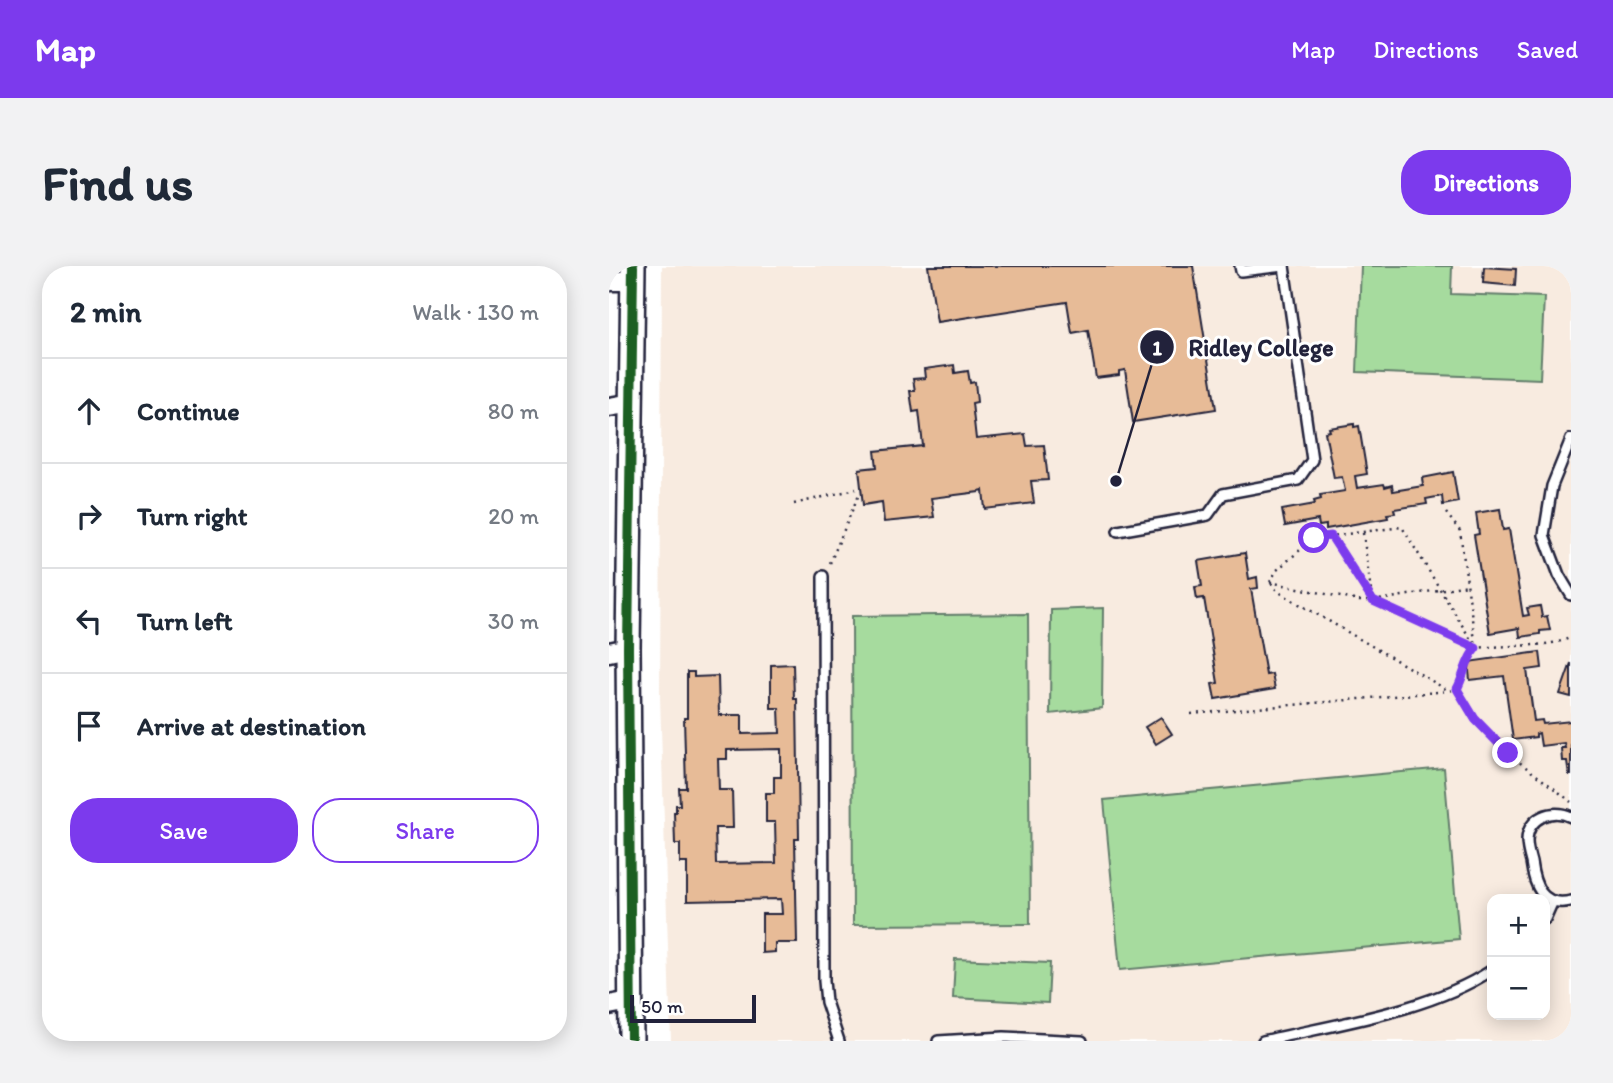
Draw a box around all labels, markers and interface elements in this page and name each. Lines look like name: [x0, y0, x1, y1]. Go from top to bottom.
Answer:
text: Map: [35, 30, 96, 69]
text: Map: [1291, 35, 1335, 64]
text: Directions: [1373, 35, 1479, 64]
text: Saved: [1517, 35, 1578, 64]
button: Directions: [1401, 150, 1571, 215]
text: Find us: [42, 153, 193, 212]
text: 2 min: [70, 293, 141, 330]
text: Walk · 130 m: [412, 298, 539, 326]
callout: Ridley College: [1139, 325, 1348, 370]
text: Ridley College: [1188, 333, 1334, 363]
text: 1: [1152, 335, 1162, 360]
icon: ahead: [70, 392, 108, 430]
text: Continue: [137, 395, 240, 427]
text: 80 m: [488, 397, 539, 425]
icon: right: [70, 497, 108, 535]
text: Turn right: [137, 500, 248, 532]
text: 20 m: [488, 502, 539, 530]
route start: [1298, 522, 1329, 553]
icon: left: [70, 602, 108, 640]
text: Turn left: [137, 605, 233, 637]
text: 30 m: [488, 607, 539, 635]
icon: arrive: [70, 707, 108, 745]
text: Arrive at destination: [137, 710, 366, 742]
route end: [1492, 737, 1523, 768]
button: Save: [70, 798, 298, 863]
button: Share: [312, 798, 539, 863]
map controls: [1487, 894, 1550, 1020]
button: +: [1487, 894, 1550, 957]
button: −: [1487, 957, 1550, 1020]
scale bar: [630, 992, 756, 1024]
text: 50 m: [641, 995, 683, 1018]

